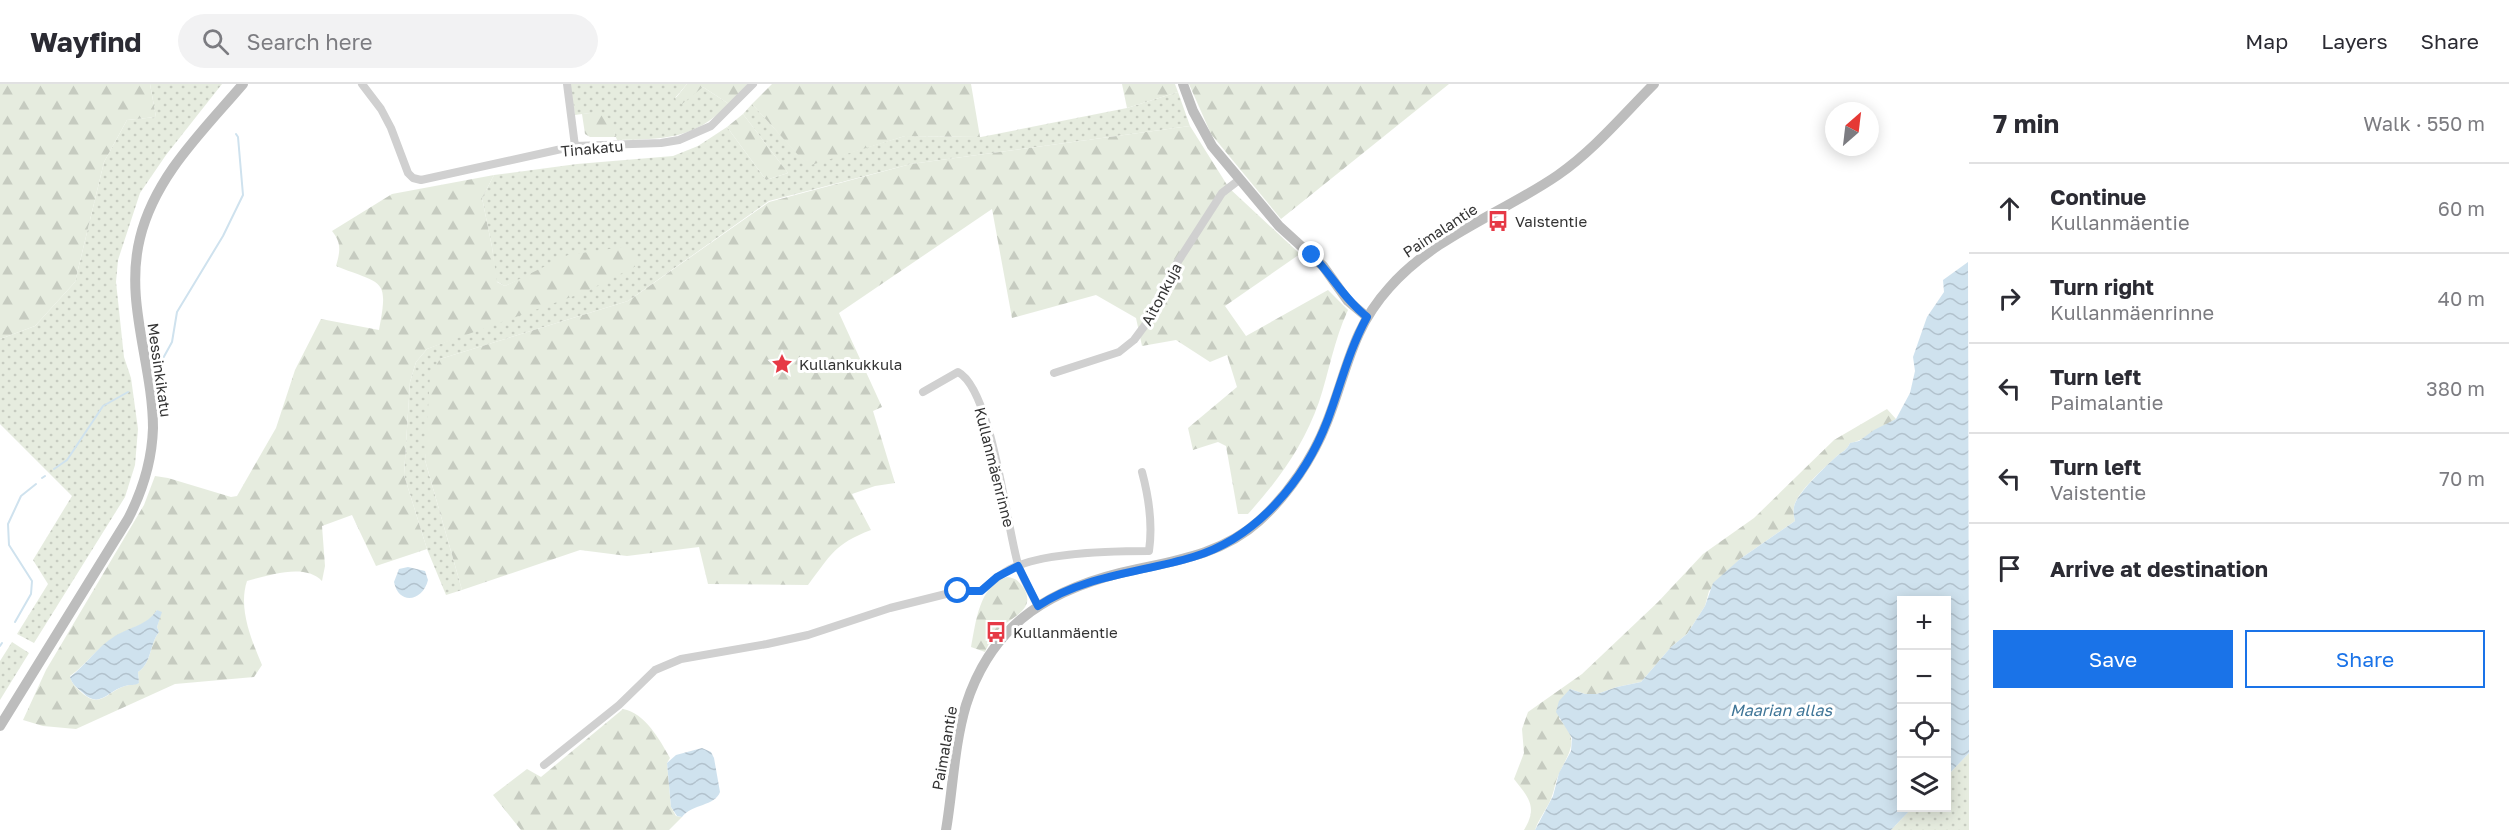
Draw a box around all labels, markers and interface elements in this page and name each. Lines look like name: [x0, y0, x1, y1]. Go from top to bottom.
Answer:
search box: [178, 14, 598, 68]
text: Wayfind: [30, 25, 142, 58]
icon: search: [199, 25, 232, 58]
text: Search here: [247, 28, 373, 55]
text: Map: [2245, 28, 2288, 54]
text: Layers: [2321, 28, 2388, 54]
text: Share: [2421, 28, 2479, 54]
north arrow: [1825, 102, 1879, 156]
text: 7 min: [1993, 108, 2059, 139]
text: Walk · 550 m: [2363, 111, 2485, 135]
street label: Tinakatu: [560, 136, 624, 160]
text: Continue: [2050, 183, 2146, 210]
icon: ahead: [1993, 192, 2026, 225]
text: 60 m: [2438, 196, 2485, 220]
street label: Paimalantie: [1399, 199, 1481, 261]
bus stop icon: Vaistentie: [1486, 209, 1510, 233]
text: Kullanmäentie: [2050, 210, 2190, 234]
place label: Vaistentie: [1515, 212, 1587, 230]
route end: [1298, 241, 1324, 267]
street label: Aitonkuja: [1137, 260, 1185, 328]
text: Turn right: [2050, 273, 2154, 300]
icon: right: [1993, 282, 2026, 315]
text: 40 m: [2438, 286, 2485, 310]
text: Kullanmäenrinne: [2050, 300, 2214, 324]
street label: Messinkikatu: [144, 322, 176, 418]
place icon: Kullankukkula: [770, 352, 794, 376]
place label: Kullankukkula: [799, 355, 902, 373]
text: Turn left: [2050, 363, 2141, 390]
icon: left: [1993, 372, 2026, 405]
text: 380 m: [2426, 376, 2485, 400]
text: Paimalantie: [2050, 390, 2163, 414]
street label: Kullanmäenrinne: [971, 405, 1019, 529]
text: Turn left: [2050, 453, 2141, 480]
icon: left: [1993, 462, 2026, 495]
text: 70 m: [2439, 466, 2485, 490]
text: Vaistentie: [2050, 480, 2146, 504]
icon: arrive: [1993, 552, 2026, 585]
text: Arrive at destination: [2050, 555, 2268, 582]
route start: [944, 577, 970, 603]
map controls: [1897, 596, 1951, 812]
button: +: [1897, 596, 1951, 650]
bus stop icon: Kullanmäentie: [984, 620, 1008, 644]
place label: Kullanmäentie: [1013, 623, 1118, 641]
button: Save: [1993, 630, 2233, 688]
button: Share: [2245, 630, 2485, 688]
button: −: [1897, 650, 1951, 704]
water label: Maarian allas: [1730, 700, 1834, 720]
street label: Paimalantie: [928, 704, 960, 791]
button: locate: [1897, 704, 1951, 758]
button: layers: [1897, 758, 1951, 812]

